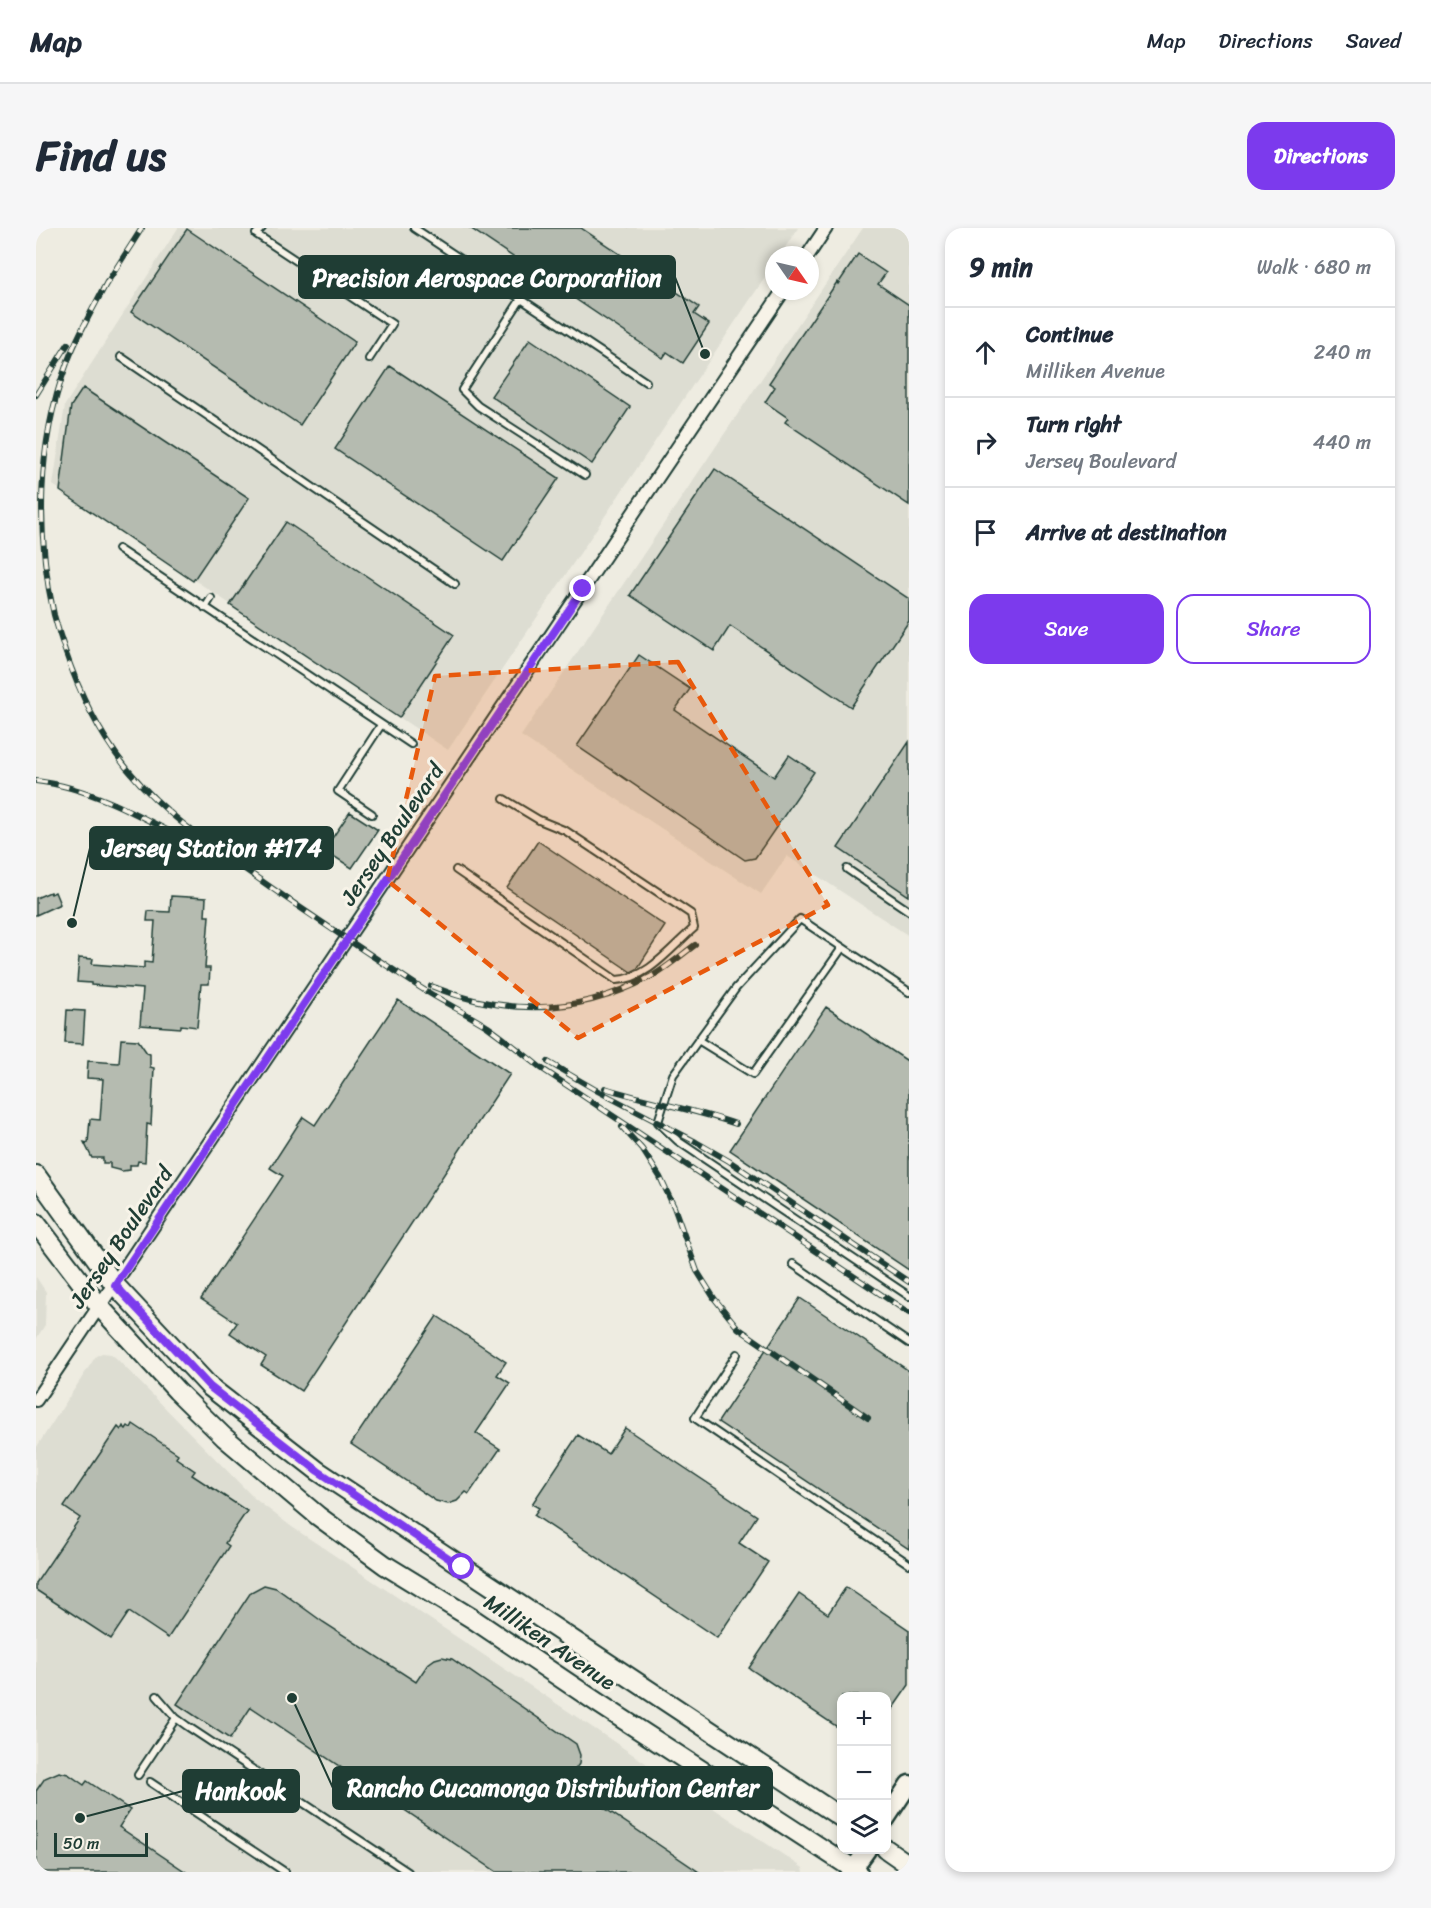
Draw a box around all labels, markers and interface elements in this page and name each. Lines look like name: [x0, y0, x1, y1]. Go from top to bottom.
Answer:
text: Map: [30, 17, 82, 66]
text: Map: [1147, 22, 1185, 60]
text: Directions: [1218, 22, 1313, 60]
text: Saved: [1346, 22, 1401, 60]
text: Find us: [36, 119, 166, 193]
button: Directions: [1247, 122, 1395, 190]
text: 9 min: [969, 244, 1033, 290]
north arrow: [765, 246, 819, 300]
text: Walk · 680 m: [1257, 250, 1371, 285]
callout: Precision Aerospace Corporatiion: [299, 256, 675, 298]
text: Precision Aerospace Corporatiion: [312, 257, 662, 299]
text: Continue: [1026, 315, 1114, 354]
text: 240 m: [1314, 335, 1371, 370]
icon: ahead: [969, 336, 1002, 369]
text: Milliken Avenue: [1026, 354, 1165, 389]
text: Turn right: [1026, 405, 1121, 444]
text: 440 m: [1313, 425, 1371, 460]
icon: right: [969, 426, 1002, 459]
text: Jersey Boulevard: [1026, 444, 1176, 479]
text: Arrive at destination: [1026, 513, 1227, 552]
icon: arrive: [969, 516, 1002, 549]
route end: [569, 575, 595, 601]
button: Save: [969, 594, 1164, 664]
button: Share: [1176, 594, 1371, 664]
street label: Jersey Boulevard: [329, 753, 455, 914]
callout: Jersey Station #174: [90, 827, 333, 869]
text: Jersey Station #174: [100, 827, 322, 869]
street label: Jersey Boulevard: [58, 1156, 184, 1317]
route start: [448, 1553, 474, 1579]
street label: Milliken Avenue: [476, 1583, 625, 1701]
map controls: [837, 1692, 891, 1854]
button: +: [837, 1692, 891, 1746]
button: −: [837, 1746, 891, 1800]
callout: Rancho Cucamonga Distribution Center: [333, 1767, 772, 1809]
text: Rancho Cucamonga Distribution Center: [346, 1767, 761, 1809]
callout: Hankook: [183, 1770, 299, 1812]
text: Hankook: [195, 1770, 287, 1812]
button: layers: [837, 1800, 891, 1854]
text: 50 m: [63, 1829, 99, 1858]
scale bar: [54, 1830, 148, 1858]

